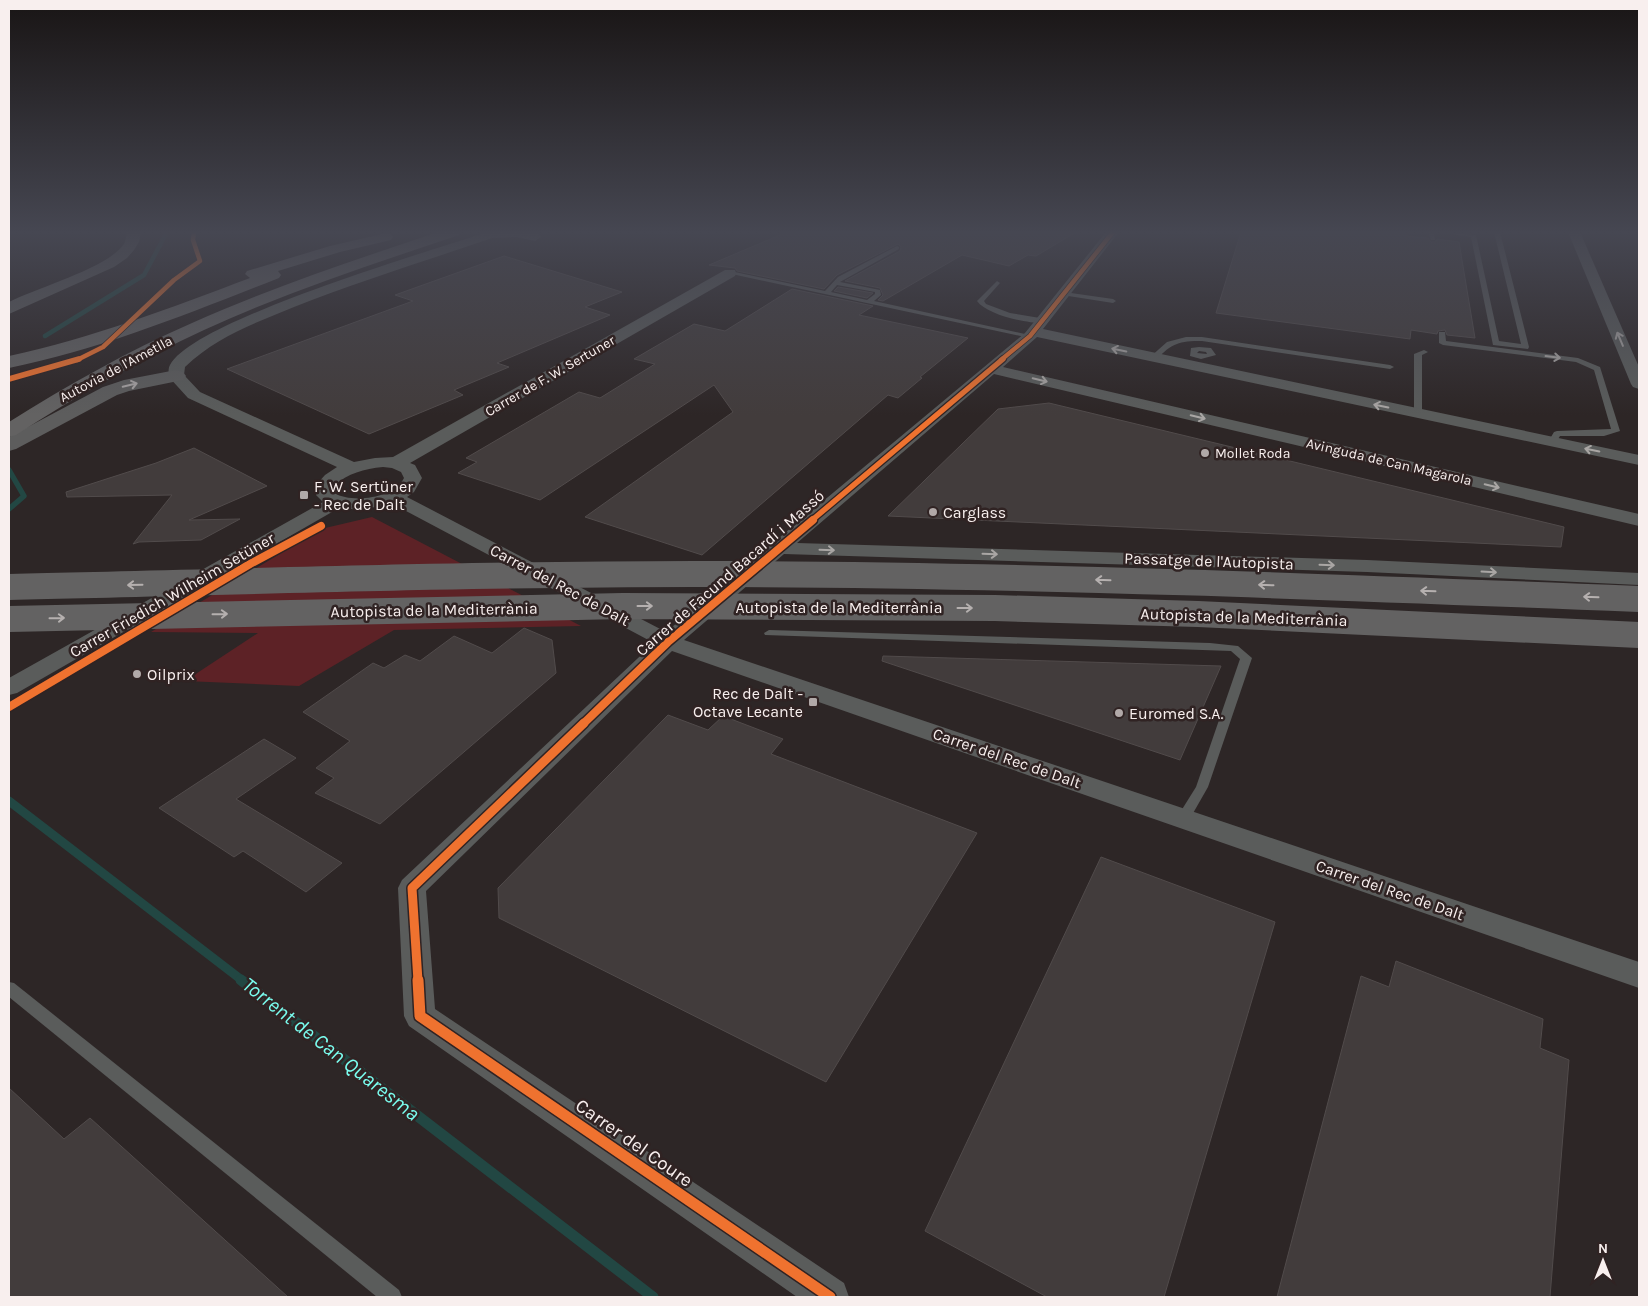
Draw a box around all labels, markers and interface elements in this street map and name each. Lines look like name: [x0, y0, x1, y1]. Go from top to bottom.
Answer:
street label: Carrer de F. W. Sertuner: [482, 331, 619, 420]
street label: Autovia de l'Ametlla: [57, 332, 175, 406]
one-way arrow: [1615, 332, 1625, 347]
one-way arrow: [1112, 345, 1128, 355]
one-way arrow: [1544, 352, 1560, 362]
one-way arrow: [1031, 376, 1047, 385]
one-way arrow: [122, 380, 138, 389]
one-way arrow: [1374, 401, 1390, 410]
one-way arrow: [1189, 413, 1205, 422]
street label: Avinguda de Can Magarola: [1305, 435, 1473, 489]
place label: Mollet Roda: [1215, 445, 1290, 462]
one-way arrow: [1584, 445, 1600, 454]
marker: Mollet Roda: [1199, 447, 1211, 459]
place label: F. W. Sertüner - Rec de Dalt: [314, 477, 413, 514]
one-way arrow: [1484, 482, 1500, 491]
street label: Carrer de Facund Bacardí i Massó: [632, 486, 828, 660]
marker: F. W. Sertüner - Rec de Dalt: [298, 489, 310, 501]
place label: Carglass: [943, 503, 1006, 522]
marker: Carglass: [927, 506, 939, 518]
street label: Carrer Friedich Wilheim Setüner: [66, 528, 278, 662]
street label: Carrer del Rec de Dalt: [487, 540, 633, 630]
one-way arrow: [819, 545, 835, 554]
one-way arrow: [981, 549, 997, 559]
street label: Passatge de l'Autopista: [1124, 549, 1294, 573]
one-way arrow: [1318, 560, 1335, 570]
one-way arrow: [1481, 567, 1497, 576]
one-way arrow: [1096, 575, 1112, 584]
one-way arrow: [127, 580, 144, 590]
one-way arrow: [1258, 580, 1274, 589]
one-way arrow: [1420, 586, 1436, 596]
one-way arrow: [1583, 593, 1599, 602]
street label: Autopista de la Mediterrània: [735, 598, 943, 617]
street label: Autopista de la Mediterrània: [330, 599, 538, 621]
one-way arrow: [636, 601, 653, 611]
one-way arrow: [956, 603, 973, 613]
street label: Autopista de la Mediterrània: [1140, 604, 1348, 630]
one-way arrow: [212, 610, 228, 619]
one-way arrow: [49, 613, 65, 623]
place label: Oilprix: [147, 665, 195, 684]
marker: Oilprix: [131, 668, 143, 680]
place label: Rec de Dalt - Octave Lecante: [693, 684, 803, 721]
marker: Rec de Dalt - Octave Lecante: [807, 696, 819, 708]
place label: Euromed S.A.: [1129, 704, 1223, 723]
marker: Euromed S.A.: [1113, 707, 1125, 719]
street label: Carrer del Rec de Dalt: [930, 724, 1084, 792]
street label: Carrer del Rec de Dalt: [1313, 856, 1467, 924]
water label: Torrent de Can Quaresma: [238, 972, 424, 1126]
street label: Carrer del Coure: [571, 1094, 697, 1192]
north arrow: [1578, 1236, 1628, 1286]
text: N: [1598, 1240, 1608, 1257]

